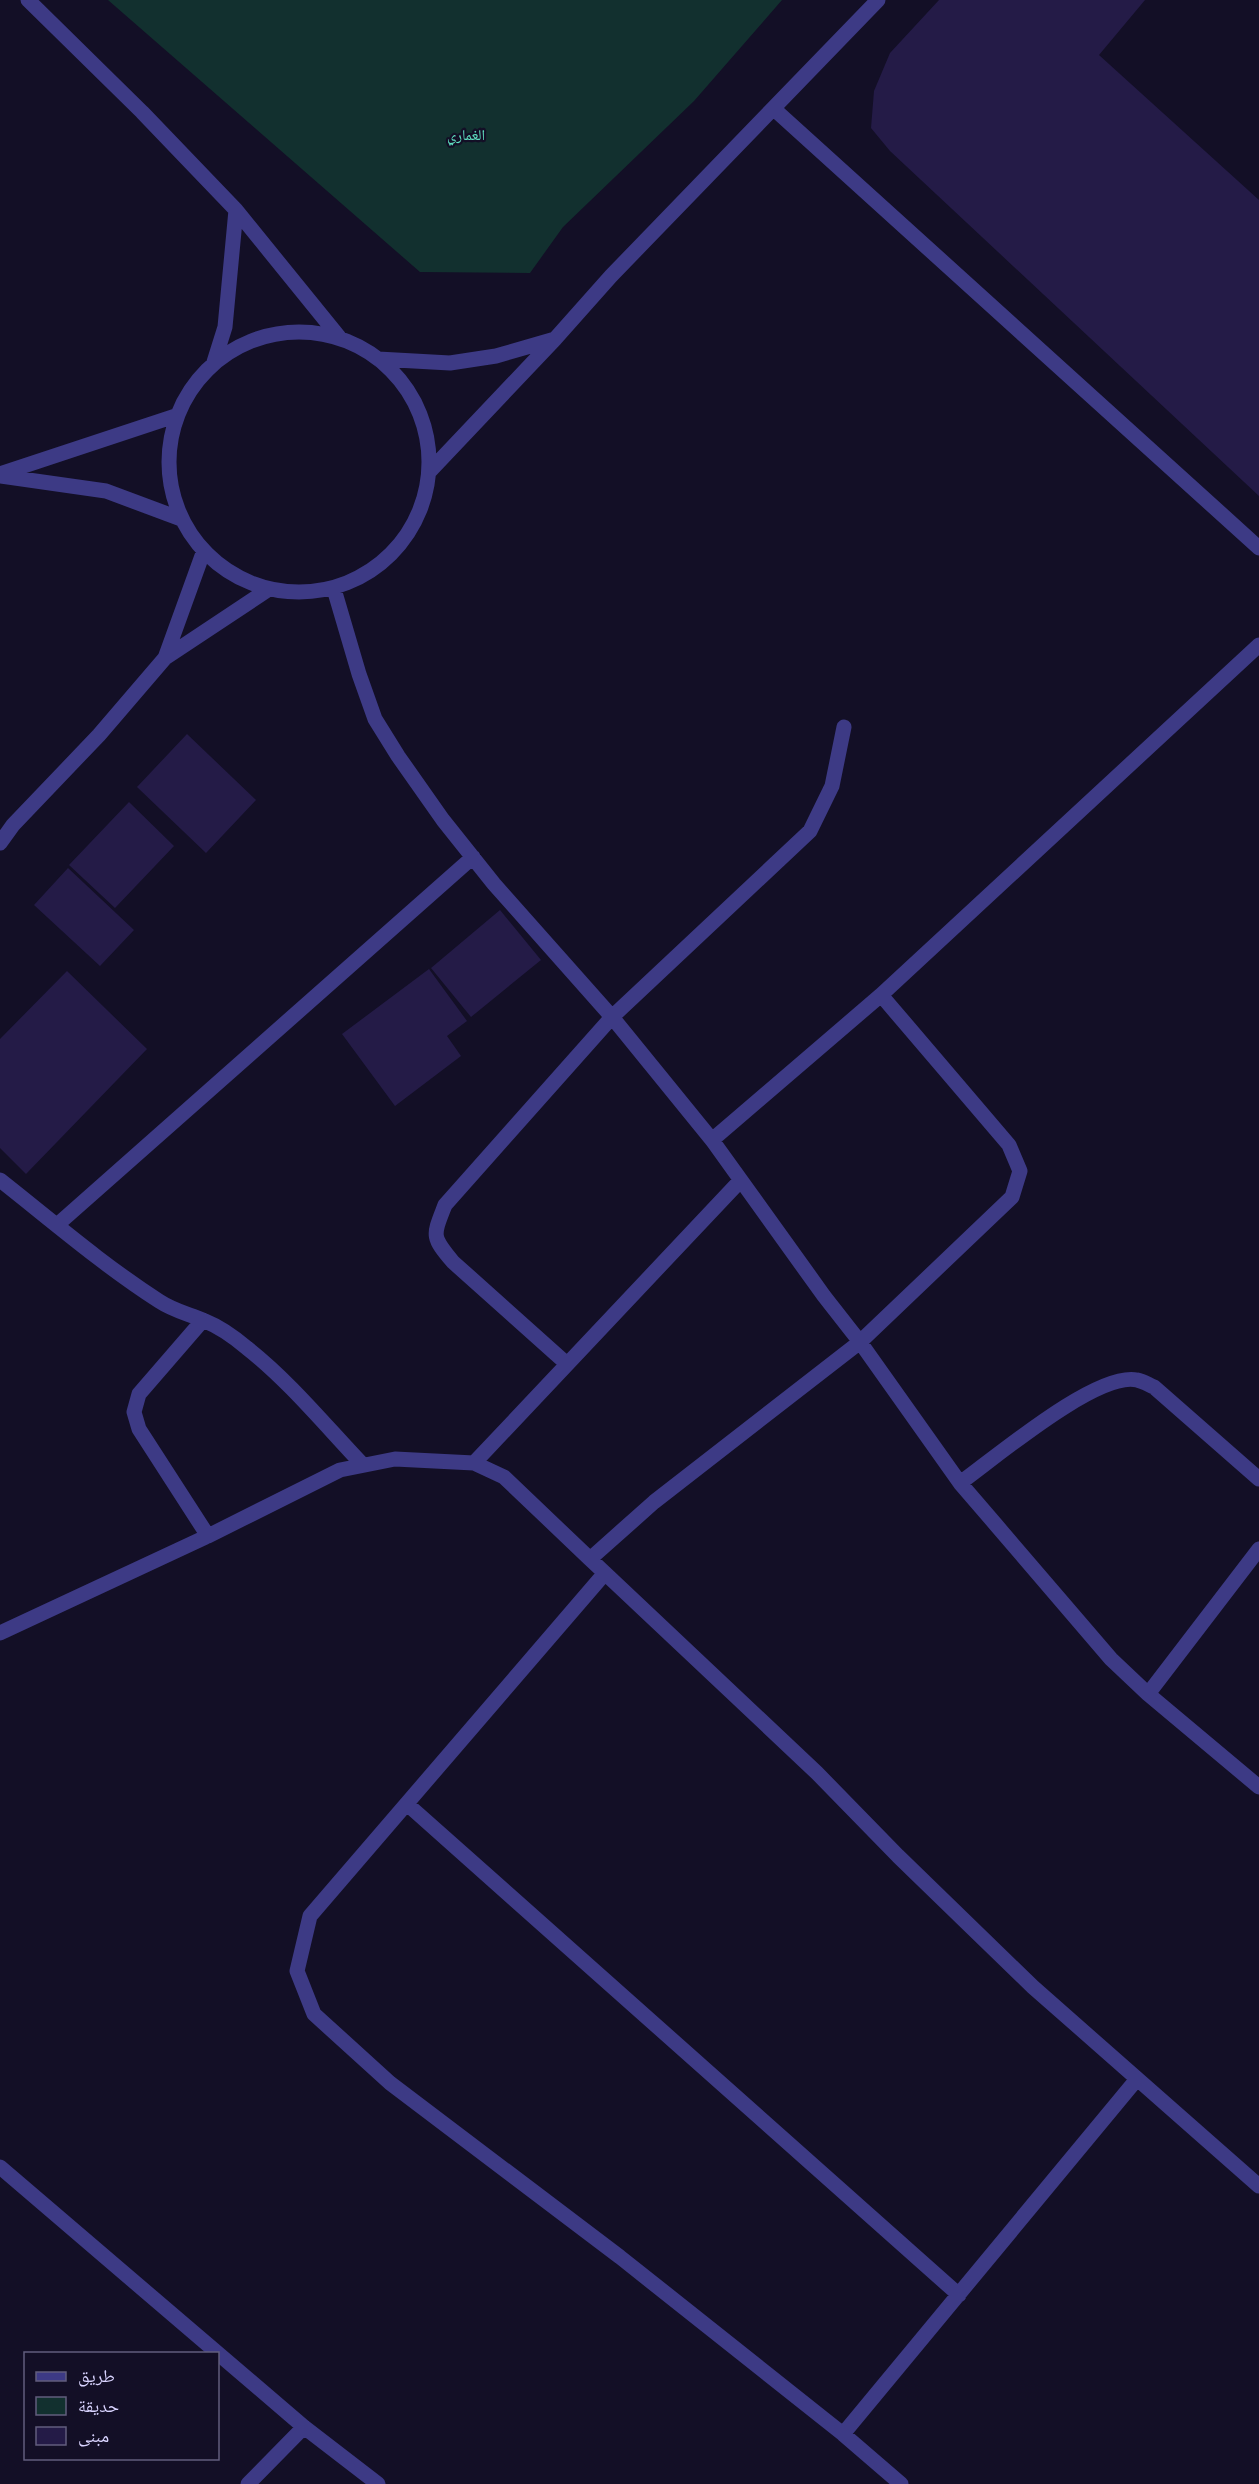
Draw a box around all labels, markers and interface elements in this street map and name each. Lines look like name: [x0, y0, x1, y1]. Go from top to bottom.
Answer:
park label: الغماري: [447, 123, 485, 146]
legend: [24, 2352, 219, 2460]
text: طريق: [78, 2362, 115, 2389]
text: حديقة: [78, 2392, 119, 2419]
text: مبنى: [78, 2422, 109, 2449]

